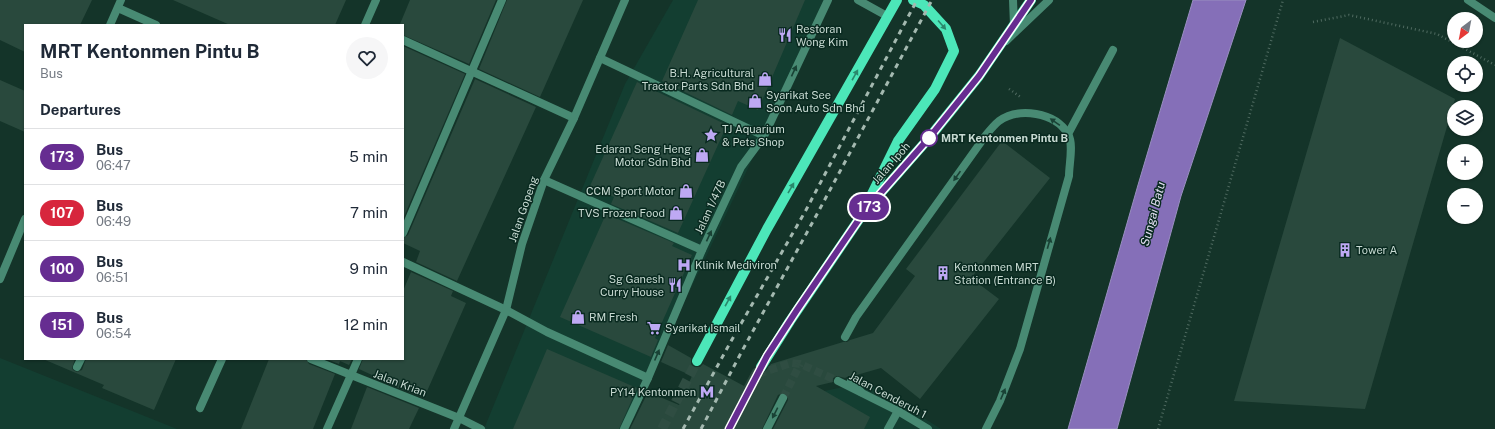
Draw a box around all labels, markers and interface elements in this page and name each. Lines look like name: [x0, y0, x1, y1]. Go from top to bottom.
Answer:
north arrow: [1447, 12, 1483, 48]
map controls: [1447, 12, 1483, 224]
one-way arrow: [938, 20, 947, 30]
place label: Restoran Wong Kim: [796, 23, 848, 48]
restaurant icon: Restoran Wong Kim: [777, 27, 793, 43]
button: heart: [346, 37, 388, 79]
text: MRT Kentonmen Pintu B: [40, 40, 260, 62]
button: locate: [1447, 56, 1483, 92]
text: Bus: [40, 66, 63, 81]
one-way arrow: [791, 66, 797, 77]
place label: B.H. Agricultural Tractor Parts Sdn Bhd: [642, 67, 754, 92]
one-way arrow: [852, 69, 858, 81]
shop icon: B.H. Agricultural Tractor Parts Sdn Bhd: [757, 71, 773, 87]
place label: Syarikat See Soon Auto Sdn Bhd: [766, 89, 865, 114]
shop icon: Syarikat See Soon Auto Sdn Bhd: [747, 93, 763, 109]
button: layers: [1447, 100, 1483, 136]
text: Departures: [40, 101, 121, 118]
one-way arrow: [1050, 118, 1061, 126]
place label: TJ Aquarium & Pets Shop: [722, 123, 785, 148]
place icon: TJ Aquarium & Pets Shop: [703, 127, 719, 143]
marker: MRT Kentonmen Pintu B: [920, 129, 938, 147]
place label: MRT Kentonmen Pintu B: [941, 132, 1069, 144]
street label: Jalan Ipoh: [870, 140, 912, 186]
text: Bus: [96, 141, 123, 158]
place label: Edaran Seng Heng Motor Sdn Bhd: [595, 143, 691, 168]
button: +: [1447, 144, 1483, 180]
shop icon: Edaran Seng Heng Motor Sdn Bhd: [694, 147, 710, 163]
text: 5 min: [349, 148, 388, 165]
text: 173: [50, 149, 74, 165]
text: 06:47: [96, 158, 131, 173]
one-way arrow: [953, 171, 961, 182]
street label: Jalan Gopeng: [506, 174, 540, 244]
street label: Jalan 1/47B: [692, 178, 728, 236]
water label: Sungai Batu: [1138, 180, 1168, 248]
one-way arrow: [788, 182, 794, 193]
shop icon: CCM Sport Motor: [678, 183, 694, 199]
place label: CCM Sport Motor: [586, 185, 675, 197]
button: −: [1447, 188, 1483, 224]
line badge: 173: [846, 194, 892, 220]
text: Bus: [96, 197, 123, 214]
text: 173: [857, 199, 881, 215]
text: 7 min: [350, 204, 388, 221]
text: 107: [50, 205, 74, 221]
shop icon: TVS Frozen Food: [668, 205, 684, 221]
place label: TVS Frozen Food: [578, 207, 665, 219]
text: 06:49: [96, 214, 131, 229]
one-way arrow: [706, 230, 712, 241]
one-way arrow: [1046, 237, 1052, 249]
building icon: Tower A: [1337, 242, 1353, 258]
place label: Tower A: [1356, 244, 1398, 256]
text: Bus: [96, 253, 123, 270]
hospital icon: Klinik Mediviron: [676, 257, 692, 273]
place label: Klinik Mediviron: [695, 259, 777, 271]
text: 9 min: [350, 260, 388, 277]
text: 100: [50, 261, 74, 277]
place label: Kentonmen MRT Station (Entrance B): [954, 261, 1056, 286]
building icon: Kentonmen MRT Station (Entrance B): [935, 265, 951, 281]
text: 06:51: [96, 270, 129, 285]
place label: Sg Ganesh Curry House: [600, 273, 664, 298]
restaurant icon: Sg Ganesh Curry House: [667, 277, 683, 293]
one-way arrow: [725, 296, 732, 307]
text: Bus: [96, 309, 123, 326]
shop icon: RM Fresh: [570, 309, 586, 325]
place label: RM Fresh: [589, 311, 638, 323]
text: 12 min: [344, 316, 388, 333]
text: 151: [51, 317, 73, 333]
supermarket icon: Syarikat Ismail: [646, 320, 662, 336]
place label: Syarikat Ismail: [665, 322, 741, 334]
text: 06:54: [96, 326, 131, 341]
one-way arrow: [655, 349, 661, 361]
street label: Jalan Krian: [372, 367, 428, 399]
street label: Jalan Cenderuh 1: [847, 370, 929, 420]
metro station icon: PY14 Kentonmen: [699, 384, 715, 400]
place label: PY14 Kentonmen: [610, 386, 696, 398]
one-way arrow: [1000, 388, 1006, 400]
one-way arrow: [772, 408, 778, 419]

